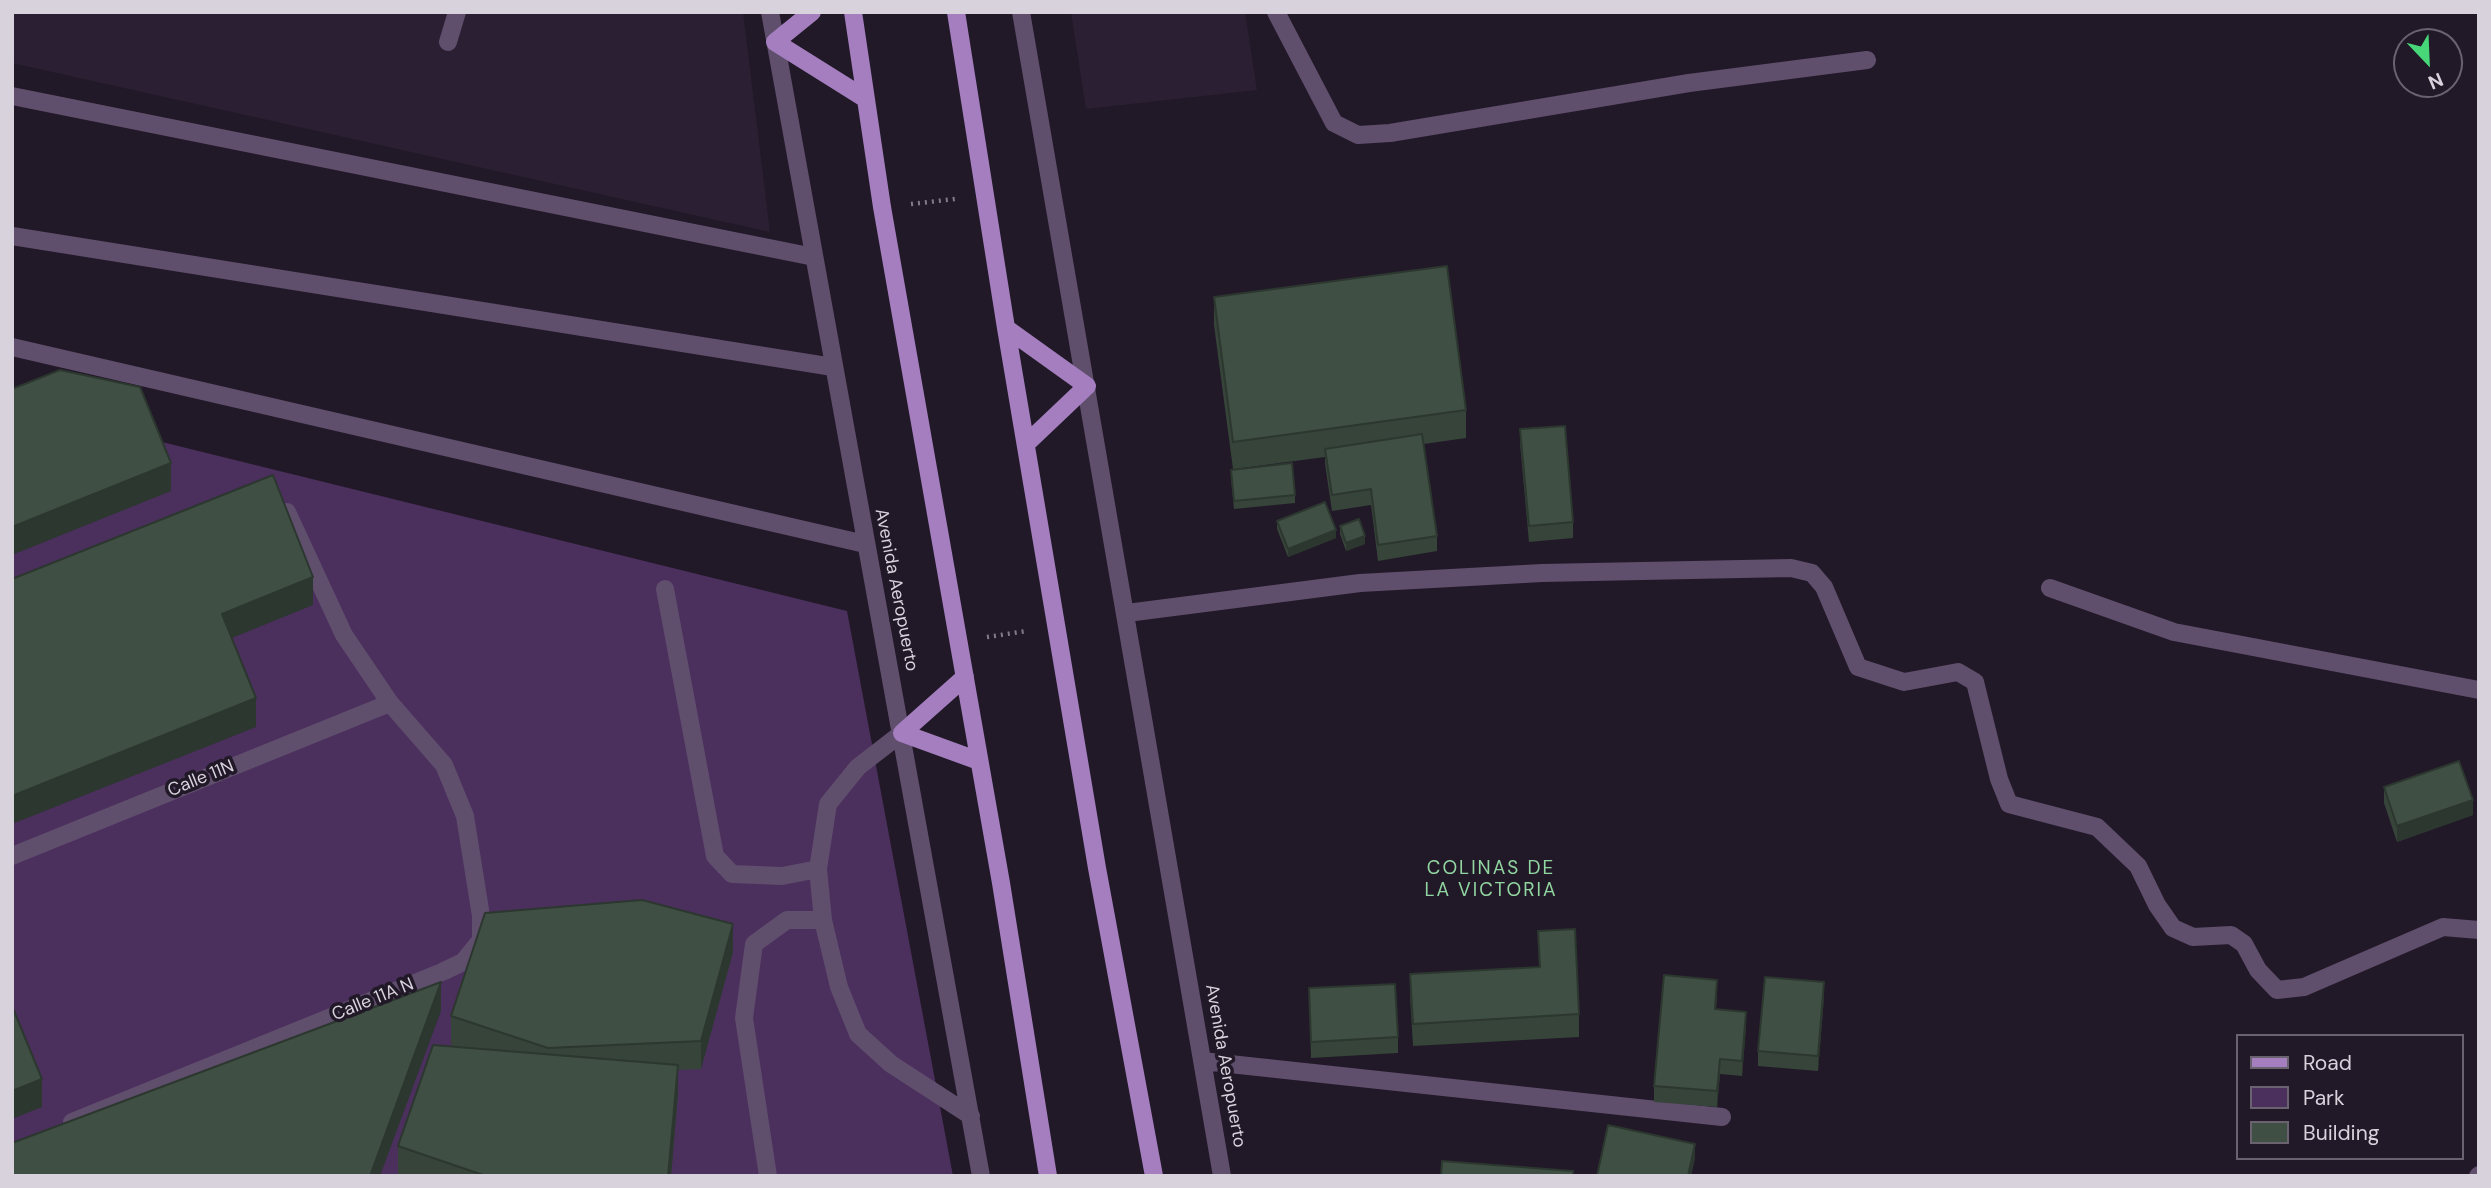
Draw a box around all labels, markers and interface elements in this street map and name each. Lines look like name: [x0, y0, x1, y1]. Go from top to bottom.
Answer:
north arrow: [2393, 28, 2463, 98]
text: N: [2424, 67, 2447, 95]
street label: Avenida Aeropuerto: [870, 507, 922, 673]
street label: Calle 11N: [165, 756, 237, 802]
district label: COLINAS DE LA VICTORIA: [1426, 858, 1556, 902]
street label: Calle 11A N: [329, 974, 417, 1026]
street label: Avenida Aeropuerto: [1200, 983, 1250, 1149]
legend: [2236, 1034, 2463, 1160]
text: Road: [2303, 1049, 2352, 1077]
text: Park: [2303, 1084, 2344, 1112]
text: Building: [2303, 1119, 2379, 1147]

